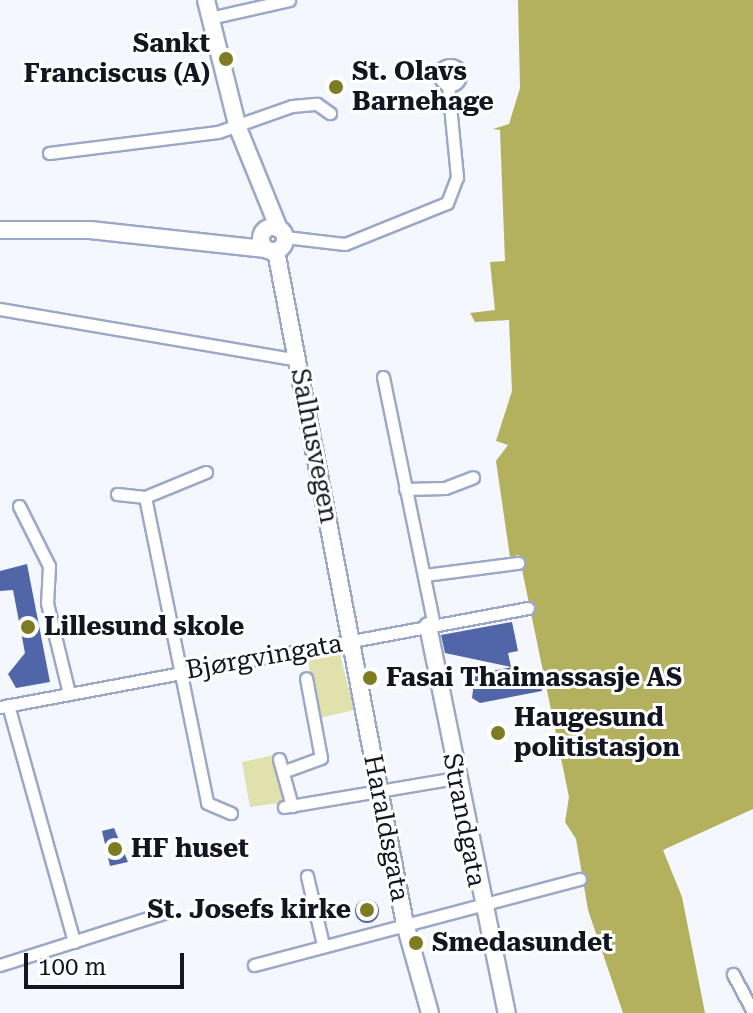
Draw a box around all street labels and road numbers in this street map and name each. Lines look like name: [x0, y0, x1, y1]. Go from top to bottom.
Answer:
street label: Salhusvegen: [284, 366, 344, 526]
street label: Bjørgvingata: [183, 628, 345, 686]
street label: Strandgata: [436, 750, 492, 890]
street label: Haraldsgata: [356, 752, 416, 904]

